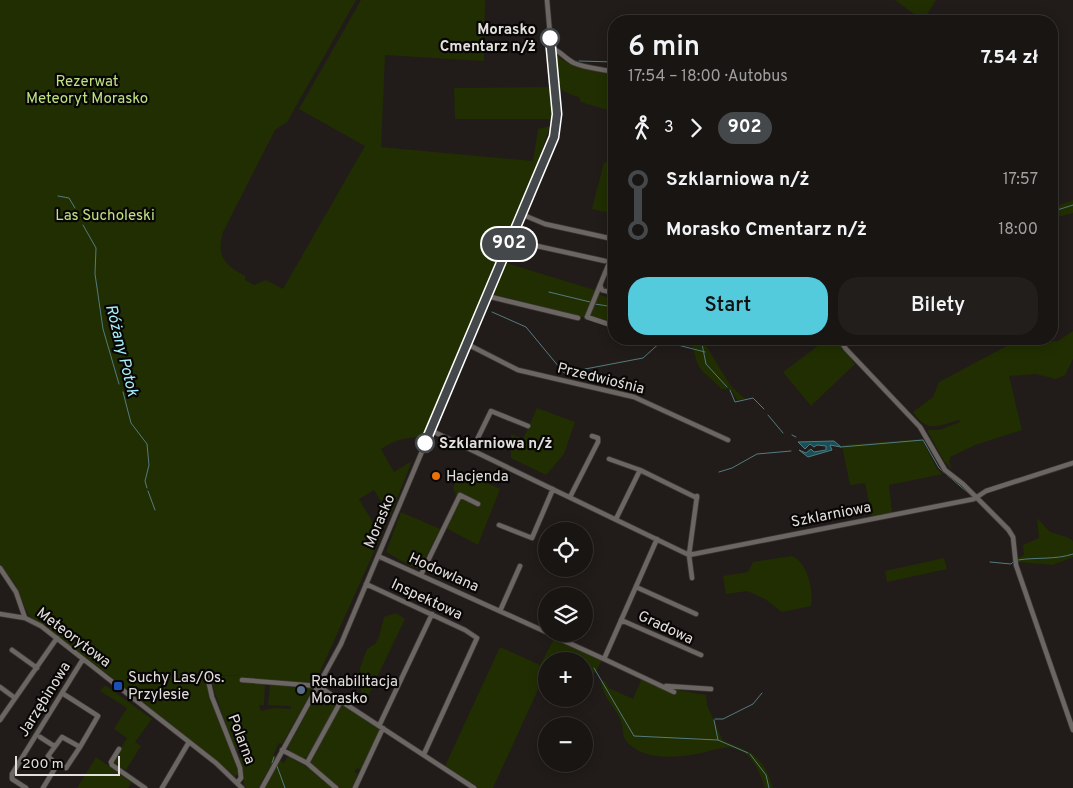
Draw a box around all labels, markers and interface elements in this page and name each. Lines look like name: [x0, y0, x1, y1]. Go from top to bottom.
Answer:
place label: Morasko Cmentarz n/ż: [440, 21, 536, 57]
marker: Morasko Cmentarz n/ż: [540, 28, 560, 48]
text: 6 min: [628, 30, 700, 66]
text: 7.54 zł: [981, 46, 1038, 70]
text: 17:54 – 18:00 · Autobus: [628, 67, 788, 87]
park label: Rezerwat Meteoryt Morasko: [26, 73, 148, 109]
icon: walk: [628, 114, 656, 142]
icon: forward: [682, 114, 710, 142]
text: 902: [728, 116, 762, 139]
text: 3: [664, 118, 674, 138]
text: Szklarniowa n/ż: [666, 168, 810, 192]
text: 17:57: [1003, 170, 1038, 190]
park label: Las Sucholeski: [55, 207, 155, 226]
text: Morasko Cmentarz n/ż: [666, 218, 867, 242]
text: 18:00: [998, 220, 1038, 240]
line badge: 902: [480, 228, 538, 260]
text: 902: [492, 232, 526, 255]
button: Start: [628, 277, 828, 335]
button: Bilety: [838, 277, 1038, 335]
water label: Różany Potok: [100, 302, 142, 399]
street label: Przedwiośnia: [555, 359, 646, 399]
marker: Szklarniowa n/ż: [415, 433, 435, 453]
place label: Szklarniowa n/ż: [439, 435, 552, 454]
place label: Hacjenda: [446, 468, 509, 487]
marker: Hacjenda: [430, 470, 442, 482]
street label: Morasko: [361, 492, 400, 551]
street label: Szklarniowa: [790, 498, 873, 533]
map controls: [538, 522, 593, 772]
button: locate: [538, 522, 593, 577]
street label: Hodowlana: [405, 549, 481, 597]
street label: Inspektowa: [388, 576, 465, 625]
button: layers: [538, 587, 593, 642]
street label: Meteorytowa: [32, 604, 114, 672]
street label: Gradowa: [635, 607, 696, 649]
button: +: [538, 652, 593, 707]
street label: Jarzębinowa: [15, 659, 76, 741]
place label: Suchy Las/Os. Przylesie: [128, 669, 224, 705]
place label: Rehabilitacja Morasko: [311, 673, 398, 709]
marker: Suchy Las/Os. Przylesie: [112, 680, 124, 692]
marker: Rehabilitacja Morasko: [295, 684, 307, 696]
street label: Polarna: [222, 712, 259, 767]
button: −: [538, 717, 593, 772]
scale bar: [15, 753, 120, 776]
text: 200 m: [22, 756, 64, 773]

